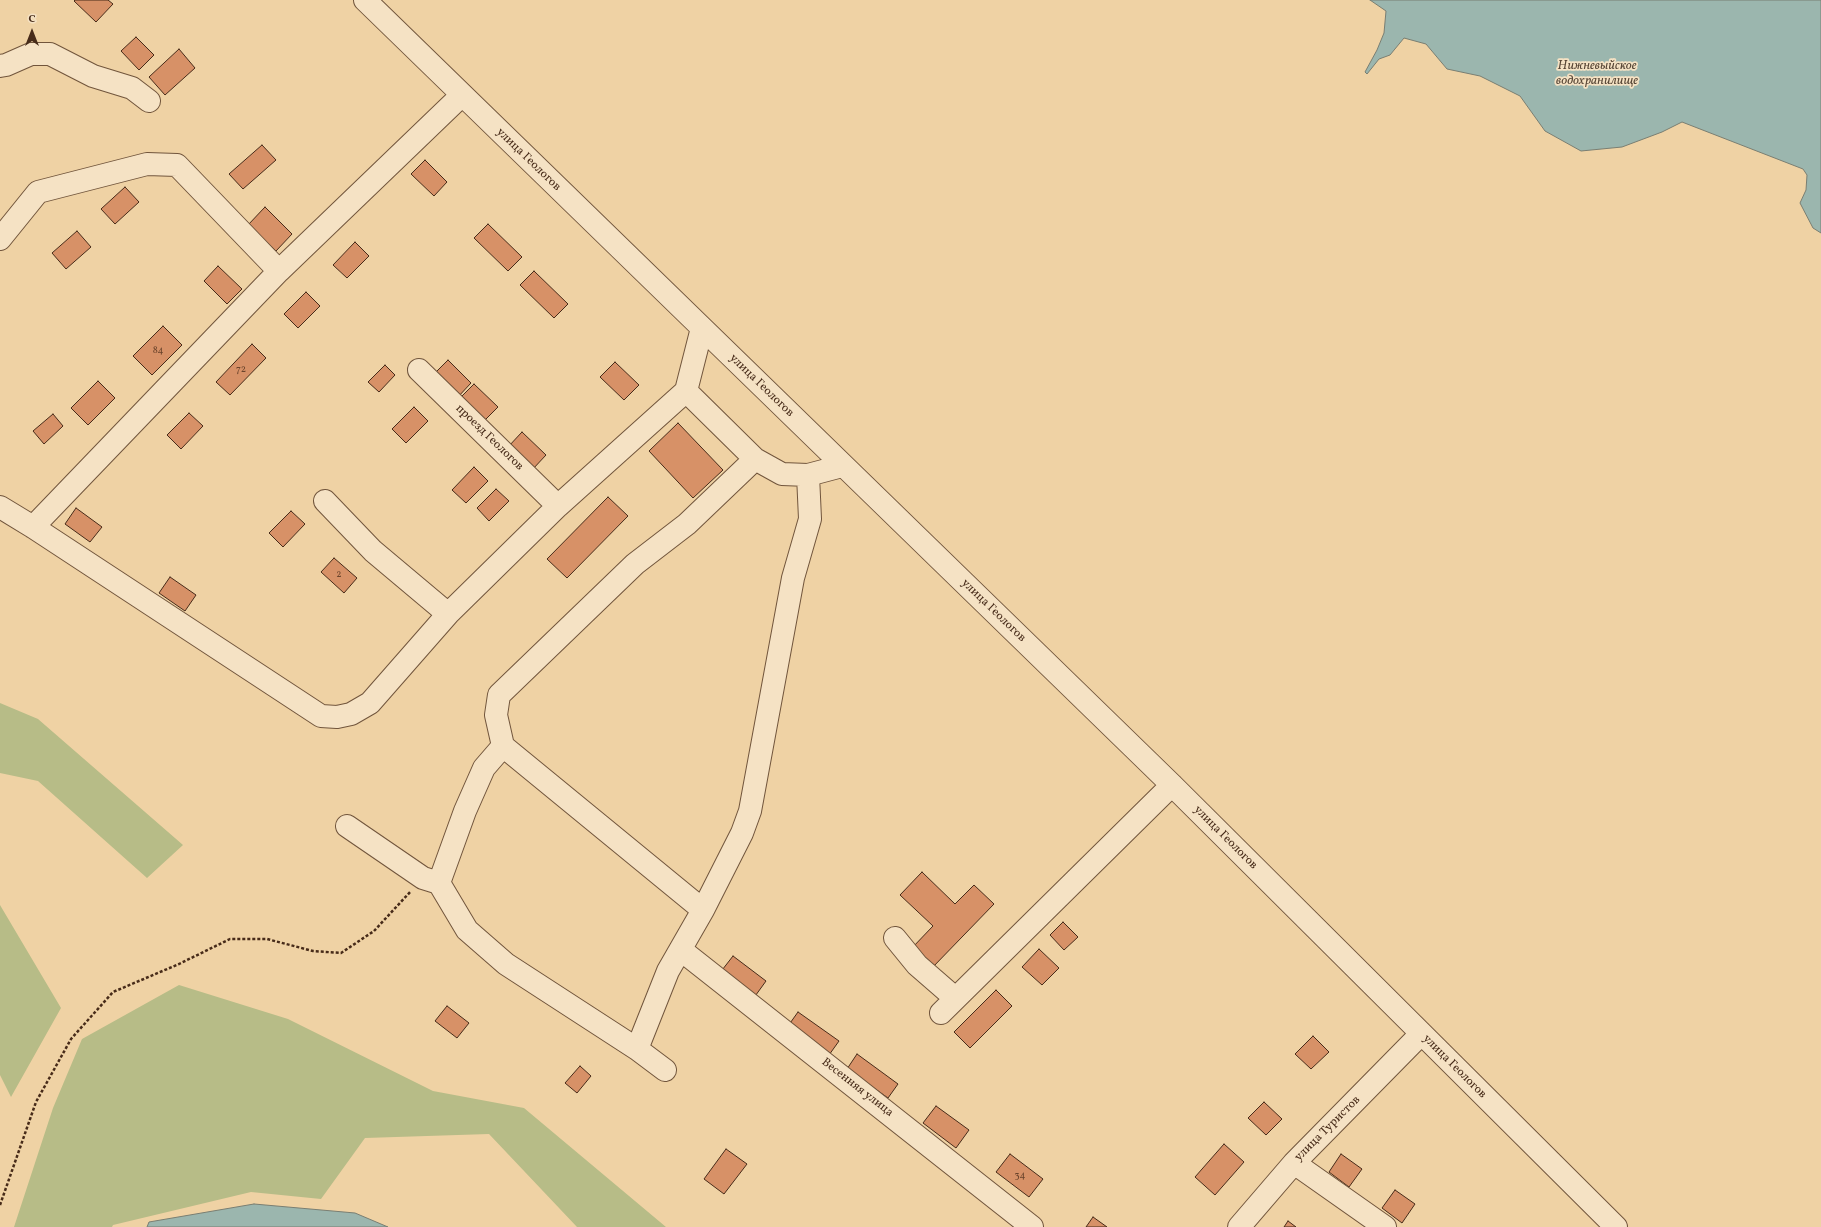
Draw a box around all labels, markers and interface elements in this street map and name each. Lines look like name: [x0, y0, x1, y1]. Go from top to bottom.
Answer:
north arrow: [12, 12, 52, 52]
text: С: [28, 12, 36, 27]
water label: Нижневыйское водохранилище: [1556, 59, 1638, 90]
street label: улица Геологов: [493, 126, 563, 194]
house number: 84: [153, 345, 163, 357]
street label: улица Геологов: [726, 352, 796, 420]
house number: 72: [236, 364, 246, 376]
street label: проезд Геологов: [452, 402, 526, 474]
house number: 2: [336, 569, 342, 581]
street label: улица Геологов: [958, 577, 1028, 645]
street label: улица Геологов: [1190, 803, 1260, 873]
street label: улица Геологов: [1419, 1032, 1489, 1102]
street label: Весенняя улица: [818, 1056, 896, 1120]
street label: улица Туристов: [1292, 1093, 1364, 1165]
house number: 34: [1014, 1170, 1026, 1182]

